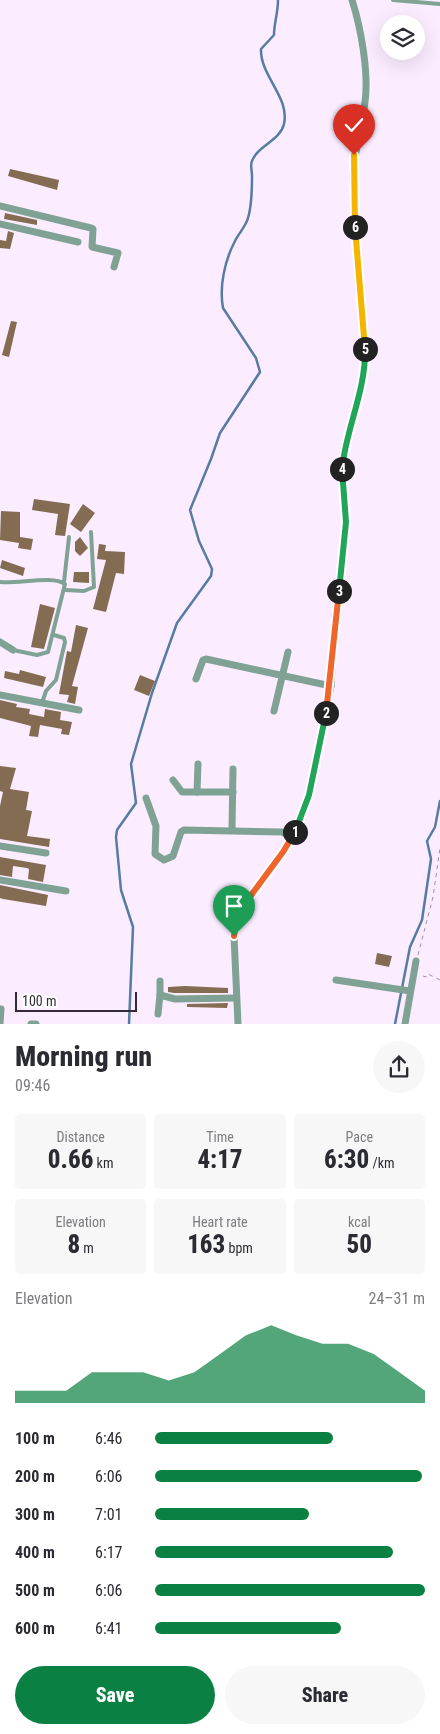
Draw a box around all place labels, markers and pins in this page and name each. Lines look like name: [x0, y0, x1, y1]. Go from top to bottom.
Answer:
pin: [333, 104, 375, 155]
pin: 6: [342, 214, 368, 240]
pin: 5: [352, 336, 378, 362]
pin: 4: [330, 456, 354, 482]
pin: 3: [326, 578, 352, 604]
pin: 2: [314, 700, 338, 726]
pin: 1: [282, 820, 308, 844]
pin: [213, 885, 255, 936]

